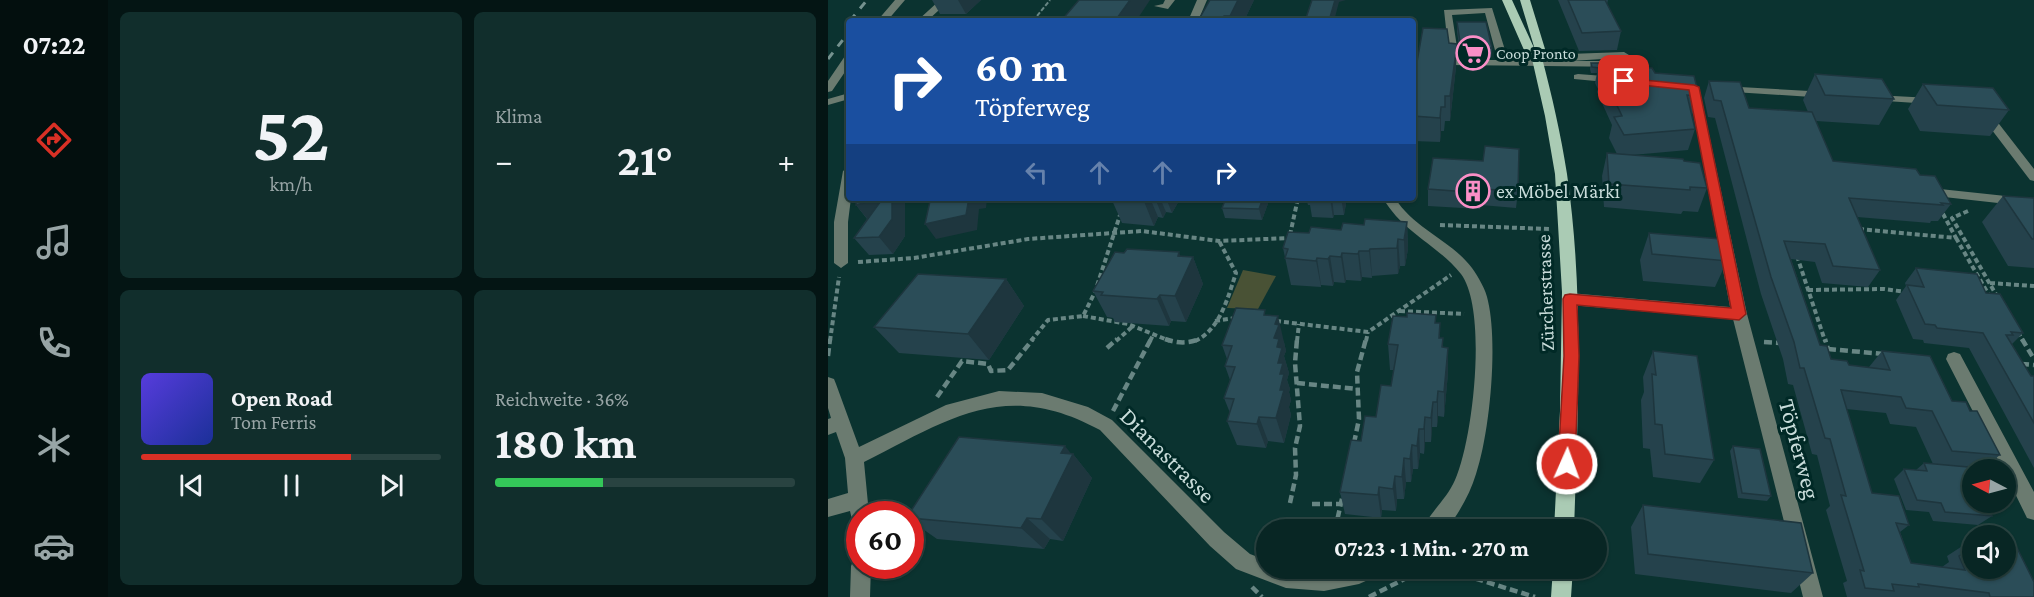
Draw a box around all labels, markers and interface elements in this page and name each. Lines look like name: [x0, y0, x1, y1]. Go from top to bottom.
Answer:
text: 07:22: [23, 30, 85, 60]
supermarket icon: Coop Pronto: [1455, 35, 1491, 71]
icon: right: [876, 42, 954, 120]
text: 60 m: [975, 43, 1067, 90]
place label: Coop Pronto: [1496, 45, 1576, 63]
pin: [1598, 55, 1649, 106]
icon: arrive: [1607, 64, 1640, 97]
text: 52: [253, 90, 329, 177]
text: Töpferweg: [975, 92, 1090, 122]
text: Klima: [495, 105, 542, 127]
icon: directions: [33, 119, 75, 161]
text: 21°: [617, 135, 673, 185]
text: −: [495, 142, 512, 179]
text: +: [778, 142, 795, 179]
icon: left: [1020, 156, 1053, 189]
icon: ahead: [1083, 156, 1116, 189]
icon: ahead: [1146, 156, 1179, 189]
icon: right: [1209, 156, 1242, 189]
text: km/h: [269, 173, 313, 195]
building icon: ex Möbel Märki: [1455, 173, 1491, 209]
place label: ex Möbel Märki: [1496, 180, 1620, 202]
icon: music: [33, 221, 75, 263]
street label: Zürcherstrasse: [1532, 234, 1558, 352]
icon: phone: [33, 322, 75, 364]
text: Open Road: [231, 386, 333, 411]
text: Reichweite · 36%: [495, 388, 629, 410]
street label: Töpferweg: [1774, 396, 1826, 502]
street label: Dianastrasse: [1115, 402, 1221, 508]
text: Tom Ferris: [231, 411, 316, 433]
text: 180 km: [495, 418, 637, 468]
icon: climate: [33, 424, 75, 466]
position arrow: [1535, 432, 1599, 496]
north arrow: [1962, 459, 2016, 513]
map controls: [1962, 459, 2016, 579]
icon: previous: [175, 469, 208, 502]
icon: pause: [275, 469, 308, 502]
icon: next: [375, 469, 408, 502]
speed limit sign: 60: [846, 501, 924, 579]
icon: car: [33, 525, 75, 567]
button: sound: [1962, 525, 2016, 579]
text: 07:23 · 1 Min. · 270 m: [1334, 536, 1529, 561]

